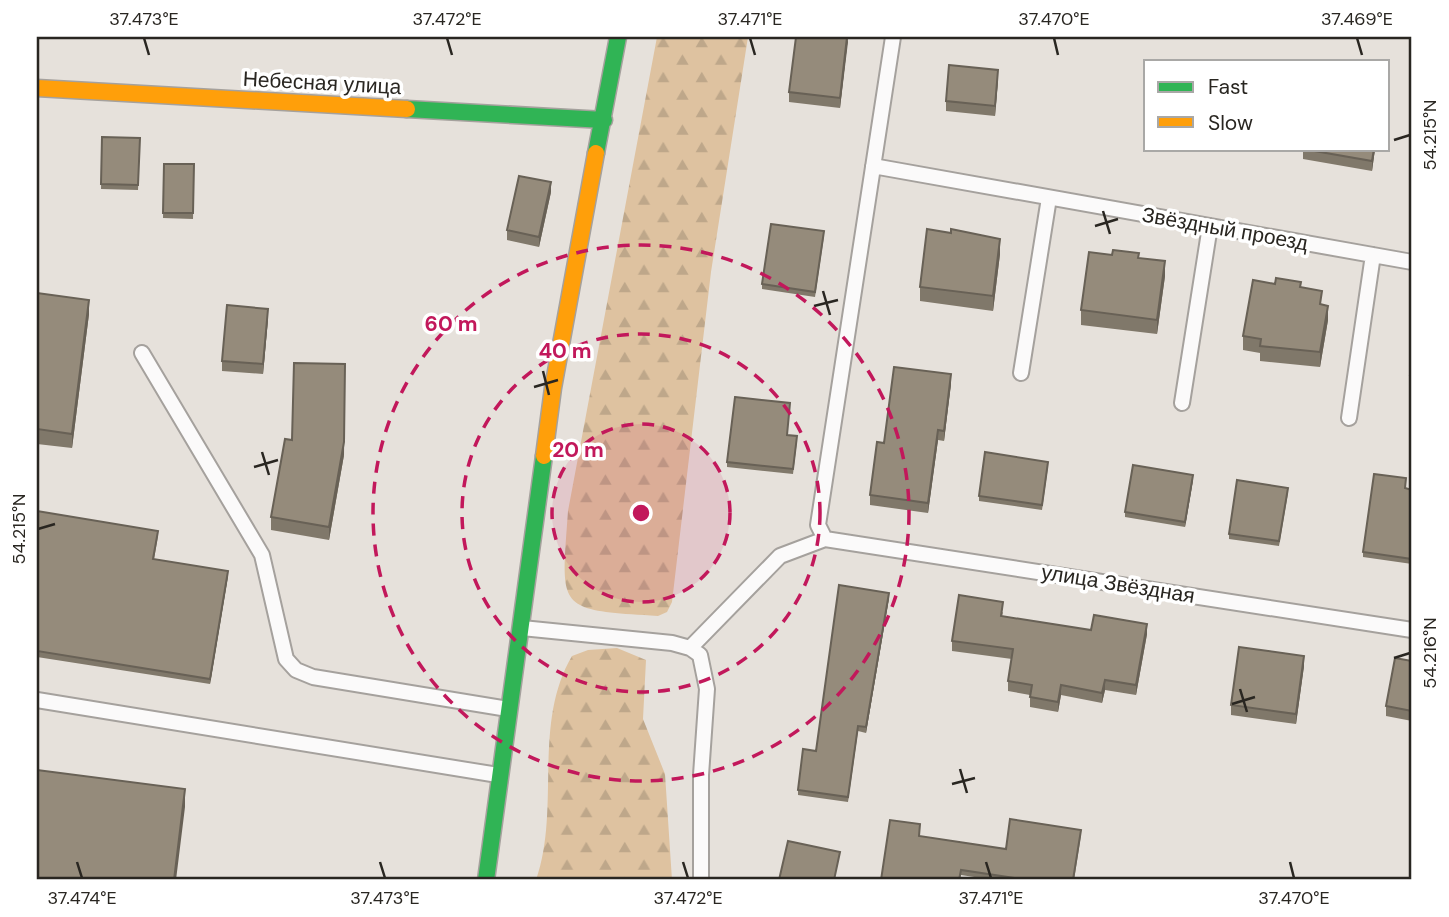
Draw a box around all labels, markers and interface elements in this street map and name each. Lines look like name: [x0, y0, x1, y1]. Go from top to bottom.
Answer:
text: 37.473°E: [109, 7, 179, 31]
text: 37.472°E: [412, 7, 482, 31]
text: 37.471°E: [718, 7, 783, 31]
text: 37.470°E: [1018, 7, 1090, 31]
text: 37.469°E: [1321, 7, 1393, 31]
legend: [1144, 60, 1390, 150]
street label: Небесная улица: [242, 65, 402, 101]
text: Fast: [1208, 73, 1248, 101]
text: 54.215°N: [1418, 99, 1442, 171]
text: Slow: [1208, 109, 1253, 137]
street label: Звёздный проезд: [1140, 201, 1310, 257]
text: 60 m: [425, 310, 477, 338]
text: 40 m: [538, 337, 592, 365]
text: 20 m: [552, 436, 604, 464]
text: 54.215°N: [7, 493, 31, 565]
centre of rings: [629, 501, 653, 525]
street label: улица Звёздная: [1039, 558, 1197, 610]
text: 54.216°N: [1418, 617, 1442, 689]
text: 37.474°E: [47, 886, 117, 910]
text: 37.473°E: [350, 886, 420, 910]
text: 37.472°E: [653, 886, 723, 910]
text: 37.471°E: [959, 886, 1024, 910]
text: 37.470°E: [1258, 886, 1330, 910]

